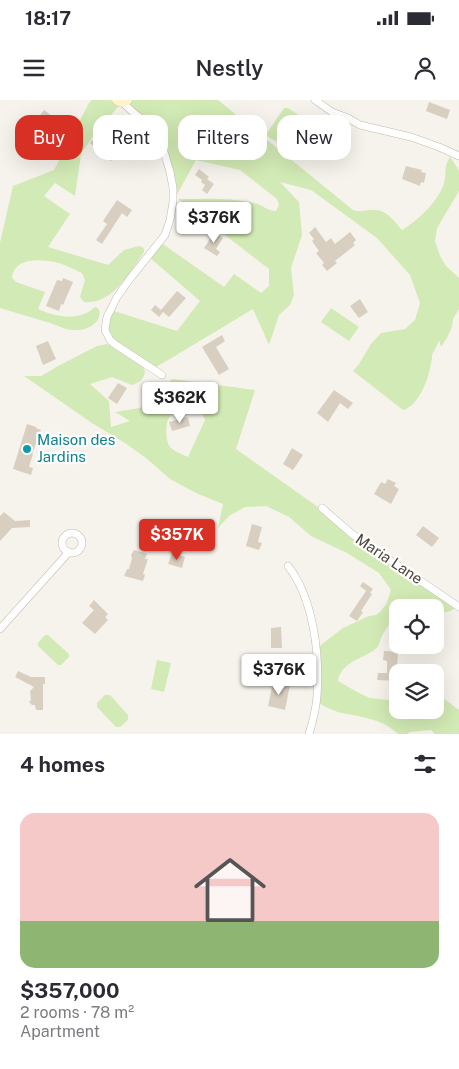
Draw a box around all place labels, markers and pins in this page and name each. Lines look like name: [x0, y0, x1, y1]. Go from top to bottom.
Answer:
pin: $376K: [179, 202, 249, 244]
pin: $362K: [145, 382, 215, 424]
place label: Maison des Jardins: [37, 431, 115, 465]
marker: Maison des Jardins: [21, 443, 33, 455]
pin: $357K: [142, 518, 212, 561]
pin: $376K: [244, 654, 314, 696]

